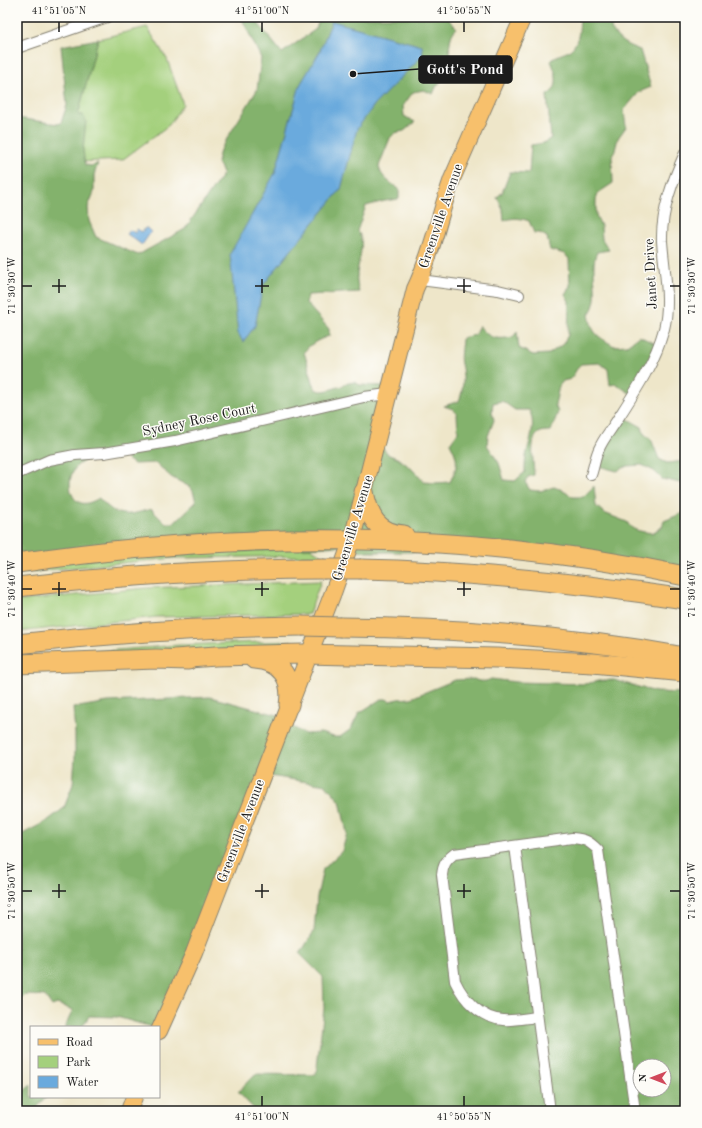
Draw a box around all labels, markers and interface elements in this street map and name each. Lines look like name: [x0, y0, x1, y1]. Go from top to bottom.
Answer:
text: 41°51'05"N: [32, 6, 87, 16]
text: 41°51'00"N: [235, 6, 290, 16]
text: 41°50'55"N: [437, 6, 492, 16]
callout: Gott's Pond: [419, 56, 512, 83]
text: Gott's Pond: [426, 63, 504, 78]
street label: Greenville Avenue: [417, 162, 465, 270]
street label: Janet Drive: [642, 238, 660, 310]
text: 71°30'30"W: [7, 257, 17, 315]
text: 71°30'30"W: [687, 257, 697, 315]
street label: Sydney Rose Court: [141, 401, 257, 439]
street label: Greenville Avenue: [330, 473, 376, 583]
text: 71°30'40"W: [7, 560, 17, 618]
text: 71°30'40"W: [687, 560, 697, 618]
street label: Greenville Avenue: [215, 777, 267, 885]
text: 71°30'50"W: [7, 862, 17, 920]
text: 71°30'50"W: [687, 862, 697, 920]
legend: [30, 1026, 160, 1098]
text: Road: [66, 1037, 93, 1049]
text: Park: [66, 1057, 91, 1069]
north arrow: [632, 1058, 672, 1098]
text: N: [638, 1073, 649, 1082]
text: Water: [66, 1077, 99, 1089]
text: 41°51'00"N: [235, 1112, 290, 1122]
text: 41°50'55"N: [437, 1112, 492, 1122]

